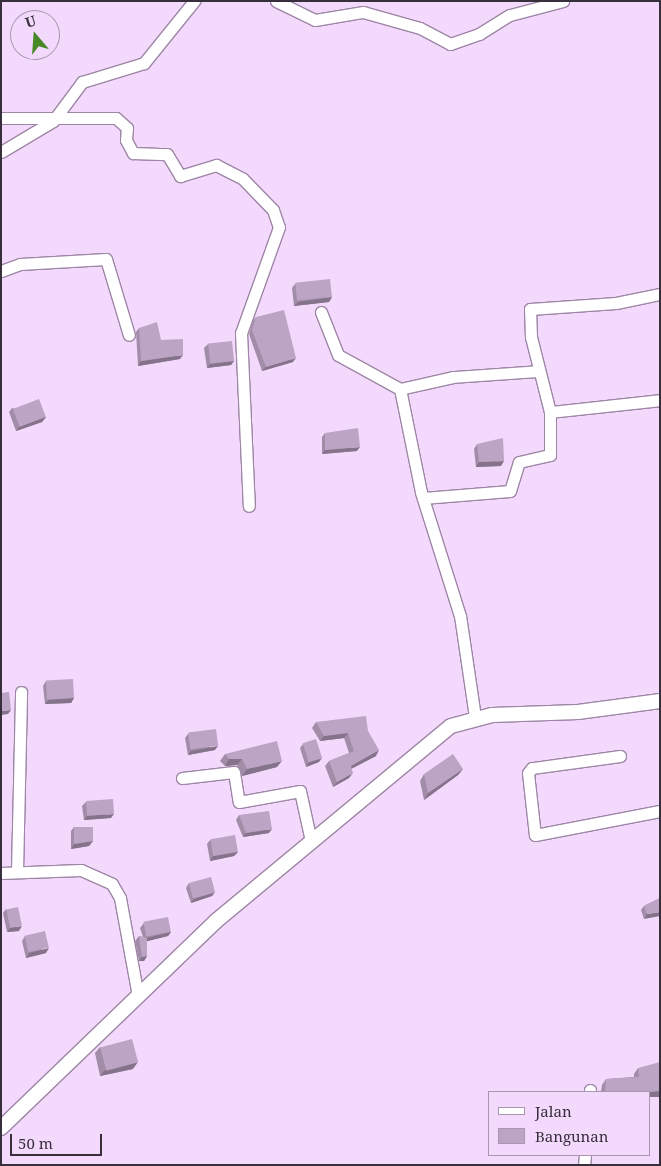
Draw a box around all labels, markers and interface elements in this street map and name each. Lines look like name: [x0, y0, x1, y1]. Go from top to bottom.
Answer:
north arrow: [10, 10, 60, 60]
text: U: [23, 11, 38, 32]
legend: [488, 1091, 651, 1156]
text: Jalan: [535, 1101, 572, 1121]
scale bar: [12, 1124, 105, 1156]
text: Bangunan: [535, 1126, 608, 1146]
text: 50 m: [18, 1133, 53, 1153]

